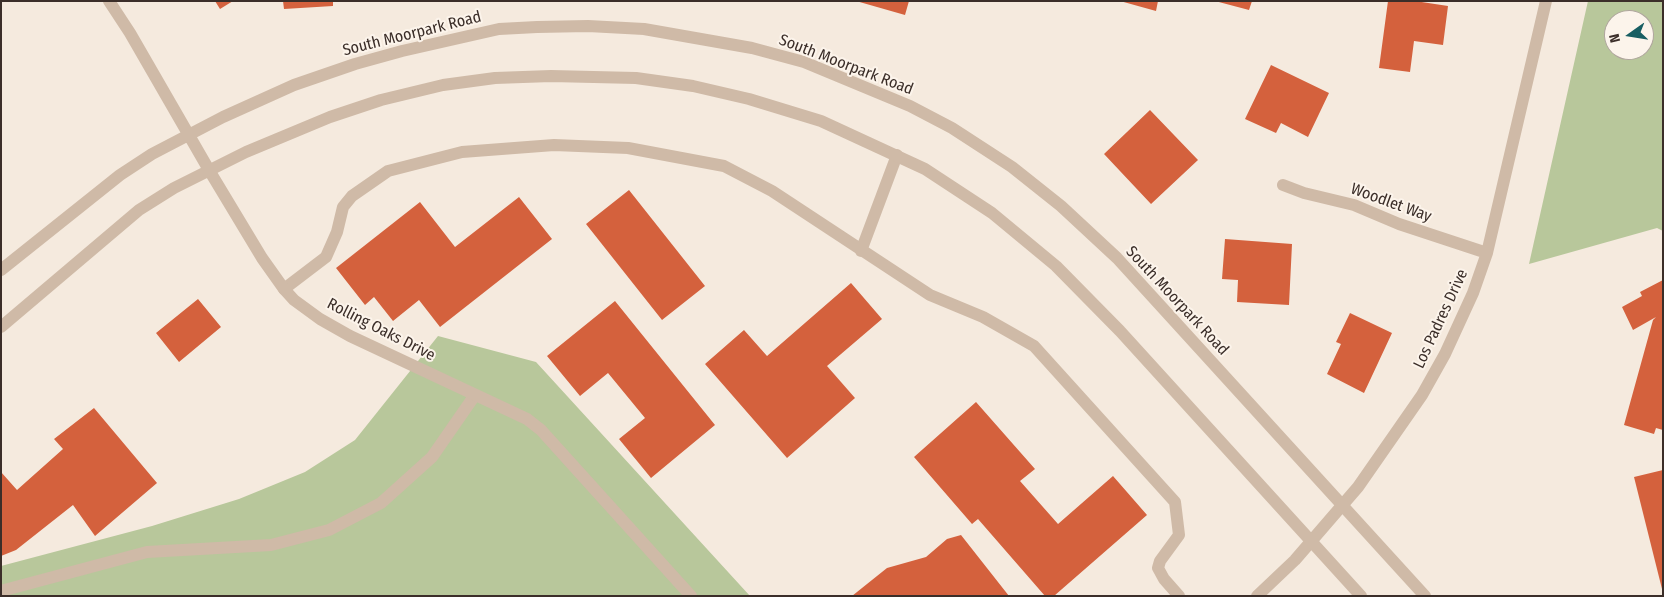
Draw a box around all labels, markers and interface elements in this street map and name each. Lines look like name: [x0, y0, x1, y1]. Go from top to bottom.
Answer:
street label: South Moorpark Road: [341, 7, 483, 61]
north arrow: [1604, 10, 1654, 60]
street label: South Moorpark Road: [776, 31, 916, 99]
text: N: [1606, 32, 1624, 44]
street label: Woodlet Way: [1348, 180, 1434, 226]
street label: South Moorpark Road: [1122, 242, 1232, 360]
street label: Los Padres Drive: [1410, 266, 1472, 372]
street label: Rolling Oaks Drive: [324, 295, 438, 365]

